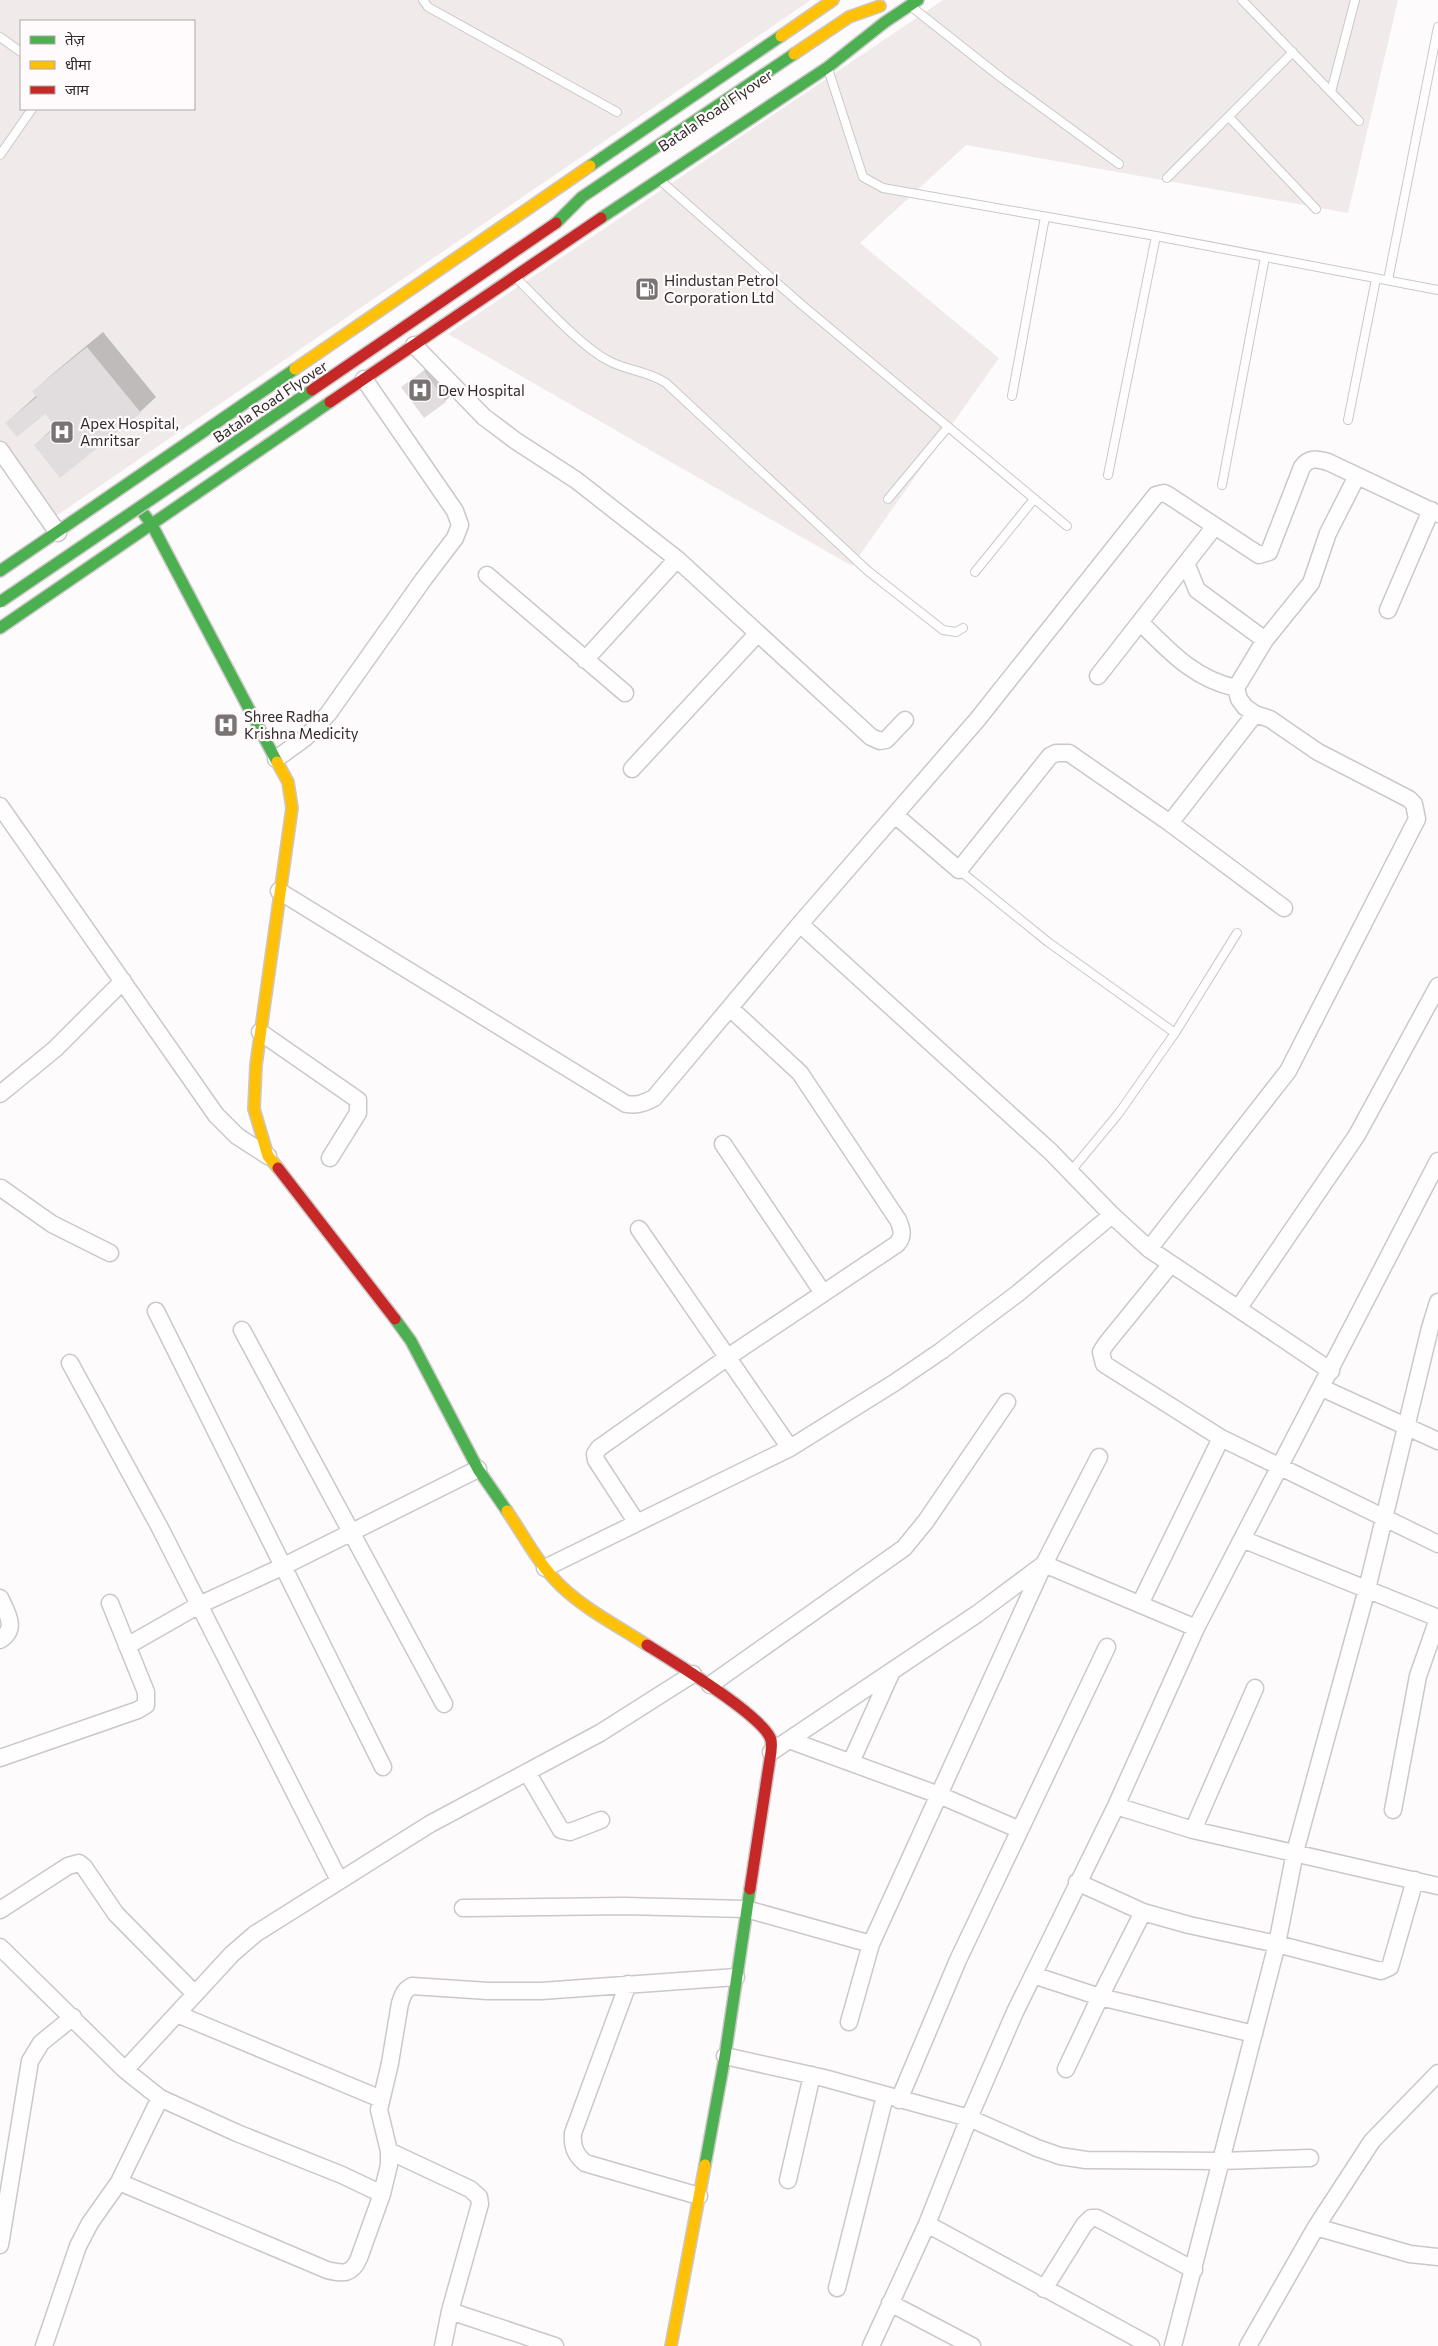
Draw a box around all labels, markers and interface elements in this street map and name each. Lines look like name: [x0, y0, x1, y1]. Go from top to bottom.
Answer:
legend: [20, 20, 195, 110]
text: तेज़: [65, 30, 86, 48]
text: धीमा: [65, 55, 92, 73]
street label: Batala Road Flyover: [654, 65, 776, 155]
text: जाम: [65, 80, 90, 98]
place label: Hindustan Petrol Corporation Ltd: [664, 271, 779, 306]
fuel station icon: Hindustan Petrol Corporation Ltd: [634, 276, 660, 302]
street label: Batala Road Flyover: [209, 356, 331, 446]
hospital icon: Dev Hospital: [407, 377, 433, 403]
place label: Dev Hospital: [438, 381, 525, 399]
place label: Apex Hospital, Amritsar: [80, 414, 179, 449]
hospital icon: Apex Hospital, Amritsar: [49, 419, 75, 445]
place label: Shree Radha Krishna Medicity: [244, 707, 359, 742]
hospital icon: Shree Radha Krishna Medicity: [213, 712, 239, 738]

